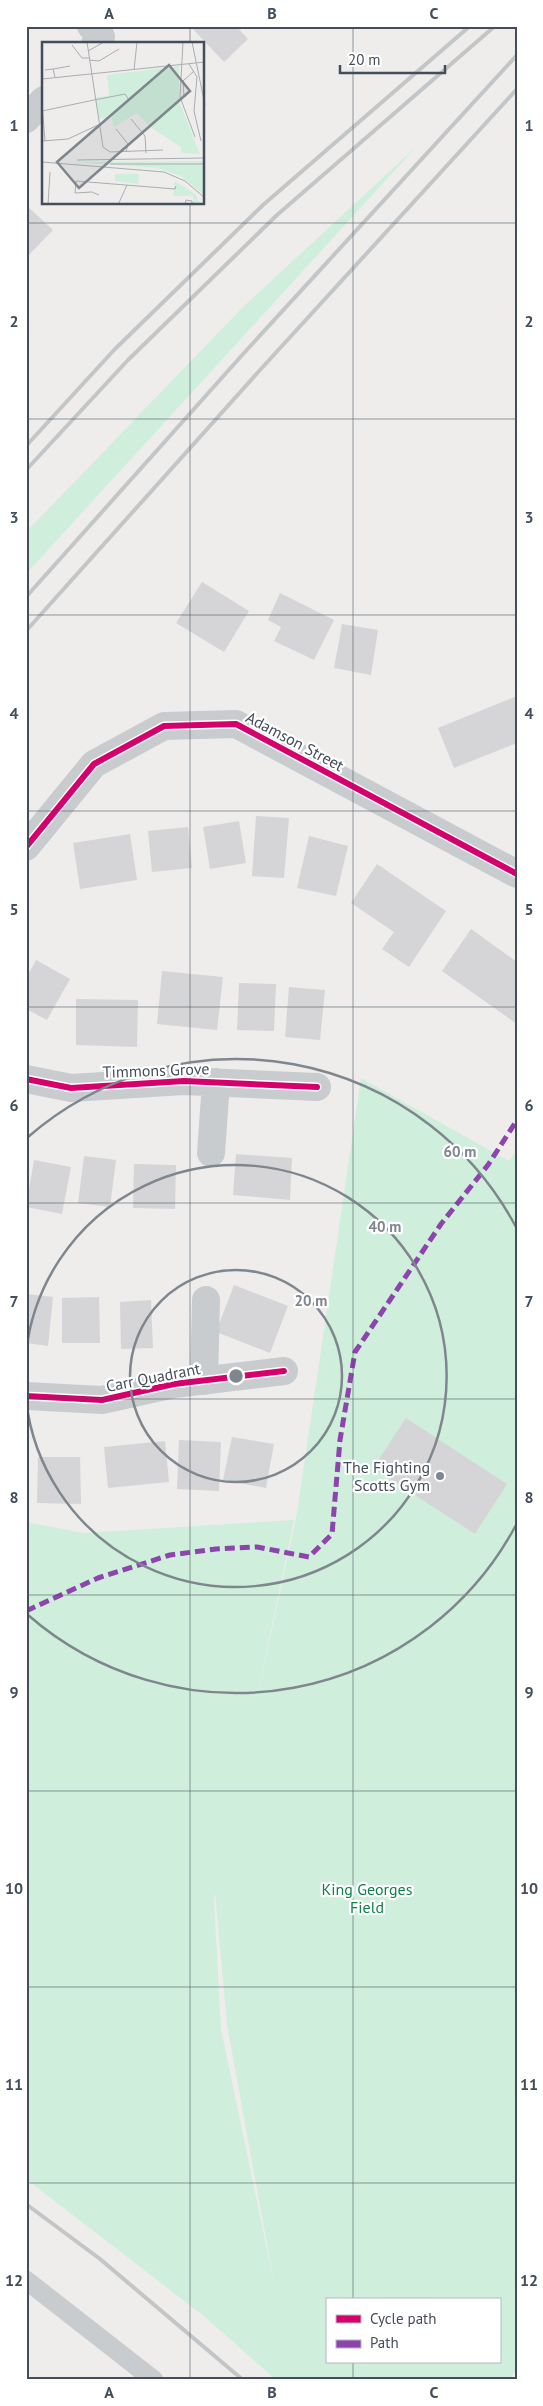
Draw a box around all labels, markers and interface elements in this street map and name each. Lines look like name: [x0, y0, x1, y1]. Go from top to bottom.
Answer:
text: A: [104, 3, 114, 23]
text: B: [267, 3, 277, 23]
text: C: [430, 3, 439, 23]
inset map: [42, 42, 205, 205]
scale bar: [340, 42, 446, 74]
text: 20 m: [348, 50, 381, 69]
text: 1: [9, 115, 19, 135]
text: 1: [524, 115, 534, 135]
text: 2: [9, 311, 19, 331]
text: 2: [524, 311, 534, 331]
text: 3: [9, 507, 19, 527]
text: 3: [524, 507, 534, 527]
text: 4: [9, 703, 19, 723]
text: 4: [524, 703, 534, 723]
street label: Adamson Street: [243, 707, 348, 775]
text: 5: [9, 899, 19, 919]
text: 5: [524, 899, 534, 919]
street label: Timmons Grove: [102, 1058, 210, 1082]
text: 6: [9, 1095, 19, 1115]
text: 6: [524, 1095, 534, 1115]
text: 60 m: [444, 1142, 476, 1161]
text: 40 m: [369, 1217, 401, 1236]
text: 7: [9, 1291, 19, 1311]
text: 20 m: [295, 1291, 327, 1310]
text: 7: [524, 1291, 534, 1311]
street label: Carr Quadrant: [104, 1358, 202, 1396]
centre of rings: [227, 1367, 245, 1385]
place label: The Fighting Scotts Gym: [343, 1457, 430, 1495]
marker: The Fighting Scotts Gym: [434, 1470, 446, 1482]
text: 8: [9, 1487, 19, 1507]
text: 8: [524, 1487, 534, 1507]
text: 9: [9, 1682, 19, 1702]
text: 9: [524, 1682, 534, 1702]
text: 10: [5, 1878, 23, 1898]
text: 10: [520, 1878, 538, 1898]
park label: King Georges Field: [322, 1879, 413, 1917]
text: 11: [5, 2074, 23, 2094]
text: 11: [520, 2074, 538, 2094]
text: 12: [5, 2270, 23, 2290]
text: 12: [520, 2270, 538, 2290]
legend: [326, 2298, 500, 2364]
text: Cycle path: [370, 2309, 436, 2328]
text: Path: [370, 2333, 399, 2352]
text: A: [104, 2382, 114, 2402]
text: B: [267, 2382, 277, 2402]
text: C: [430, 2382, 439, 2402]

